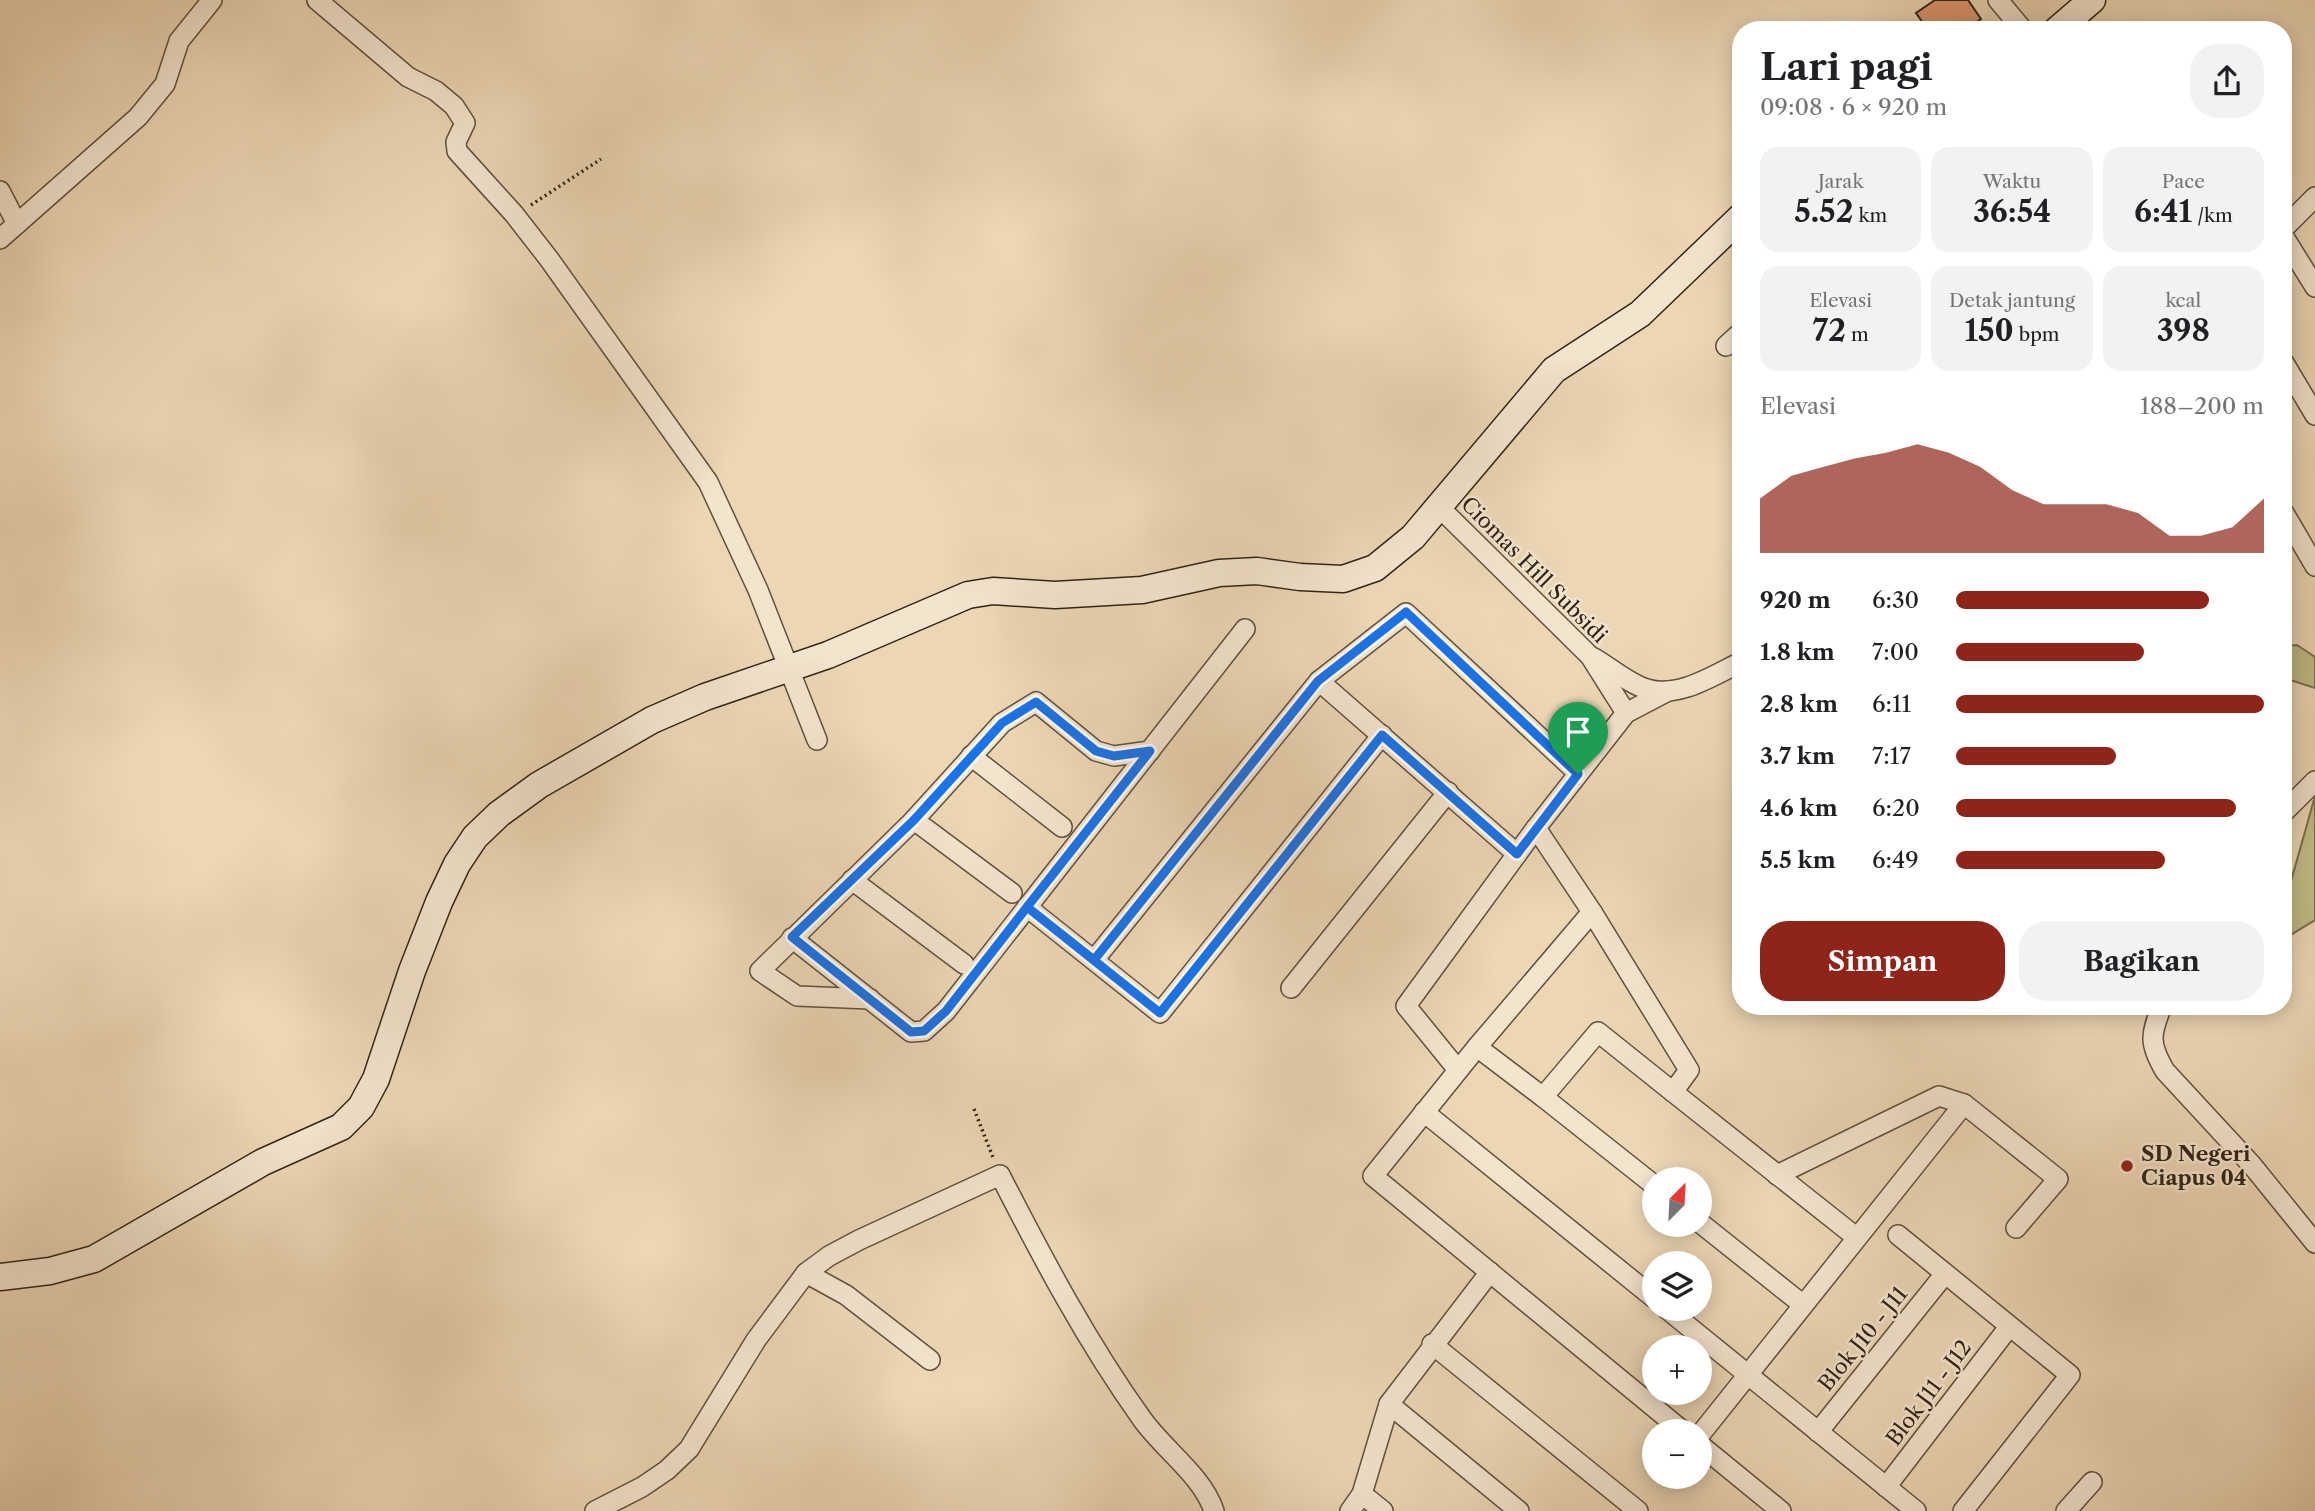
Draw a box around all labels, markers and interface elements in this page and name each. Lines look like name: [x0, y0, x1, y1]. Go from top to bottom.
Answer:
text: Lari pagi: [1760, 43, 1933, 90]
button: share: [2190, 44, 2264, 118]
text: 09:08 · 6 × 920 m: [1760, 93, 1947, 121]
text: Jarak: [1818, 170, 1863, 193]
text: Waktu: [1983, 170, 2041, 193]
text: Pace: [2162, 170, 2205, 193]
text: 5.52: [1794, 193, 1853, 230]
text: 36:54: [1973, 193, 2051, 230]
text: 6:41: [2134, 193, 2192, 230]
text: km: [1853, 204, 1887, 227]
text: /km: [2192, 204, 2233, 227]
text: Elevasi: [1809, 289, 1872, 312]
text: Detak jantung: [1949, 289, 2075, 312]
text: kcal: [2165, 289, 2201, 312]
text: 72: [1813, 312, 1846, 349]
text: 150: [1964, 312, 2014, 349]
text: 398: [2157, 312, 2210, 349]
text: m: [1846, 323, 1869, 346]
text: bpm: [2014, 323, 2060, 346]
text: Elevasi: [1760, 392, 1836, 420]
text: 188–200 m: [2140, 392, 2264, 420]
street label: Ciomas Hill Subsidi: [1456, 491, 1613, 648]
text: 920 m: [1760, 586, 1831, 614]
text: 6:30: [1872, 586, 1919, 614]
text: 1.8 km: [1760, 638, 1835, 666]
text: 7:00: [1872, 638, 1919, 666]
text: 2.8 km: [1760, 690, 1838, 718]
text: 6:11: [1872, 690, 1911, 718]
pin: [1548, 702, 1608, 774]
icon: arrive: [1559, 713, 1597, 751]
text: 3.7 km: [1760, 742, 1835, 770]
text: 7:17: [1872, 742, 1911, 770]
text: 4.6 km: [1760, 794, 1838, 822]
text: 6:20: [1872, 794, 1920, 822]
text: 5.5 km: [1760, 846, 1836, 874]
text: 6:49: [1872, 846, 1919, 874]
button: Simpan: [1760, 921, 2005, 1001]
button: Bagikan: [2019, 921, 2264, 1001]
place label: SD Negeri Ciapus 04: [2141, 1141, 2251, 1190]
marker: SD Negeri Ciapus 04: [2119, 1158, 2135, 1174]
north arrow: [1642, 1167, 1712, 1237]
map controls: [1642, 1167, 1712, 1489]
button: layers: [1642, 1251, 1712, 1321]
street label: Blok J10 - J11: [1813, 1281, 1912, 1396]
button: +: [1642, 1335, 1712, 1405]
street label: Blok J11 - J12: [1881, 1335, 1976, 1450]
button: −: [1642, 1419, 1712, 1489]

